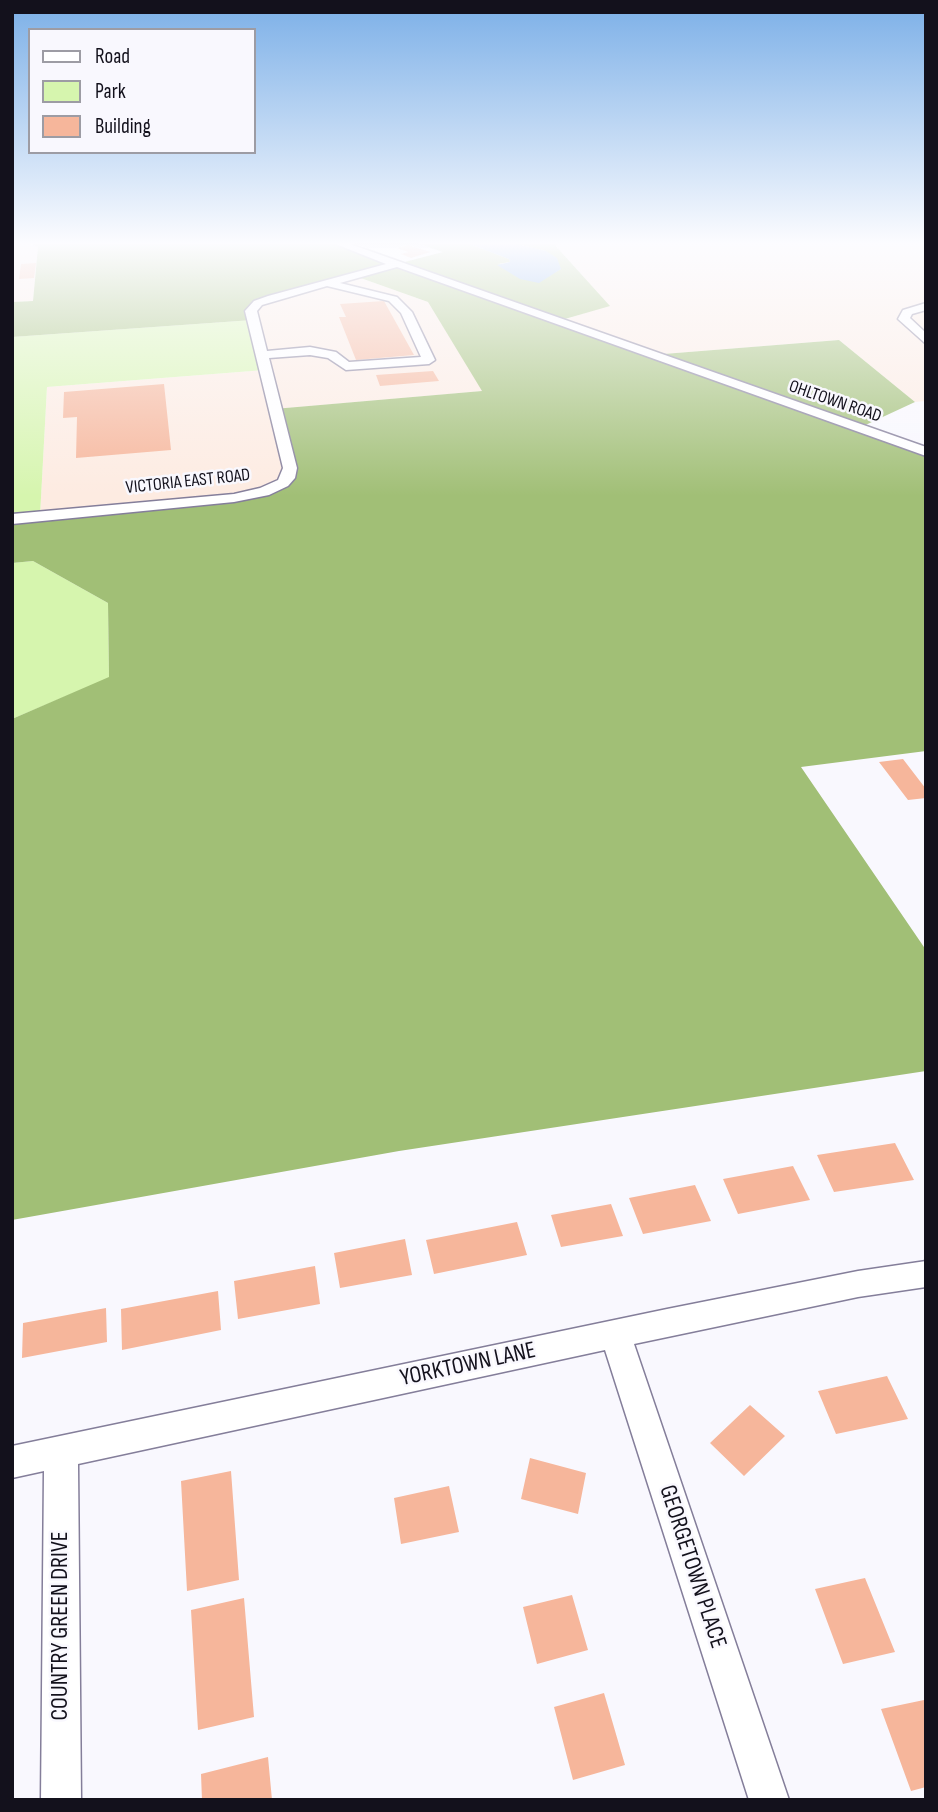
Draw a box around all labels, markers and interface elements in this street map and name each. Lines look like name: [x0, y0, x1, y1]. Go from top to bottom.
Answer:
legend: [28, 28, 256, 154]
text: Road: [95, 44, 130, 69]
text: Park: [95, 79, 126, 104]
text: Building: [95, 114, 151, 139]
street label: OHLTOWN ROAD: [786, 376, 884, 428]
street label: VICTORIA EAST ROAD: [125, 465, 251, 499]
street label: YORKTOWN LANE: [398, 1337, 538, 1393]
street label: GEORGETOWN PLACE: [652, 1482, 732, 1652]
street label: COUNTRY GREEN DRIVE: [47, 1531, 75, 1721]

